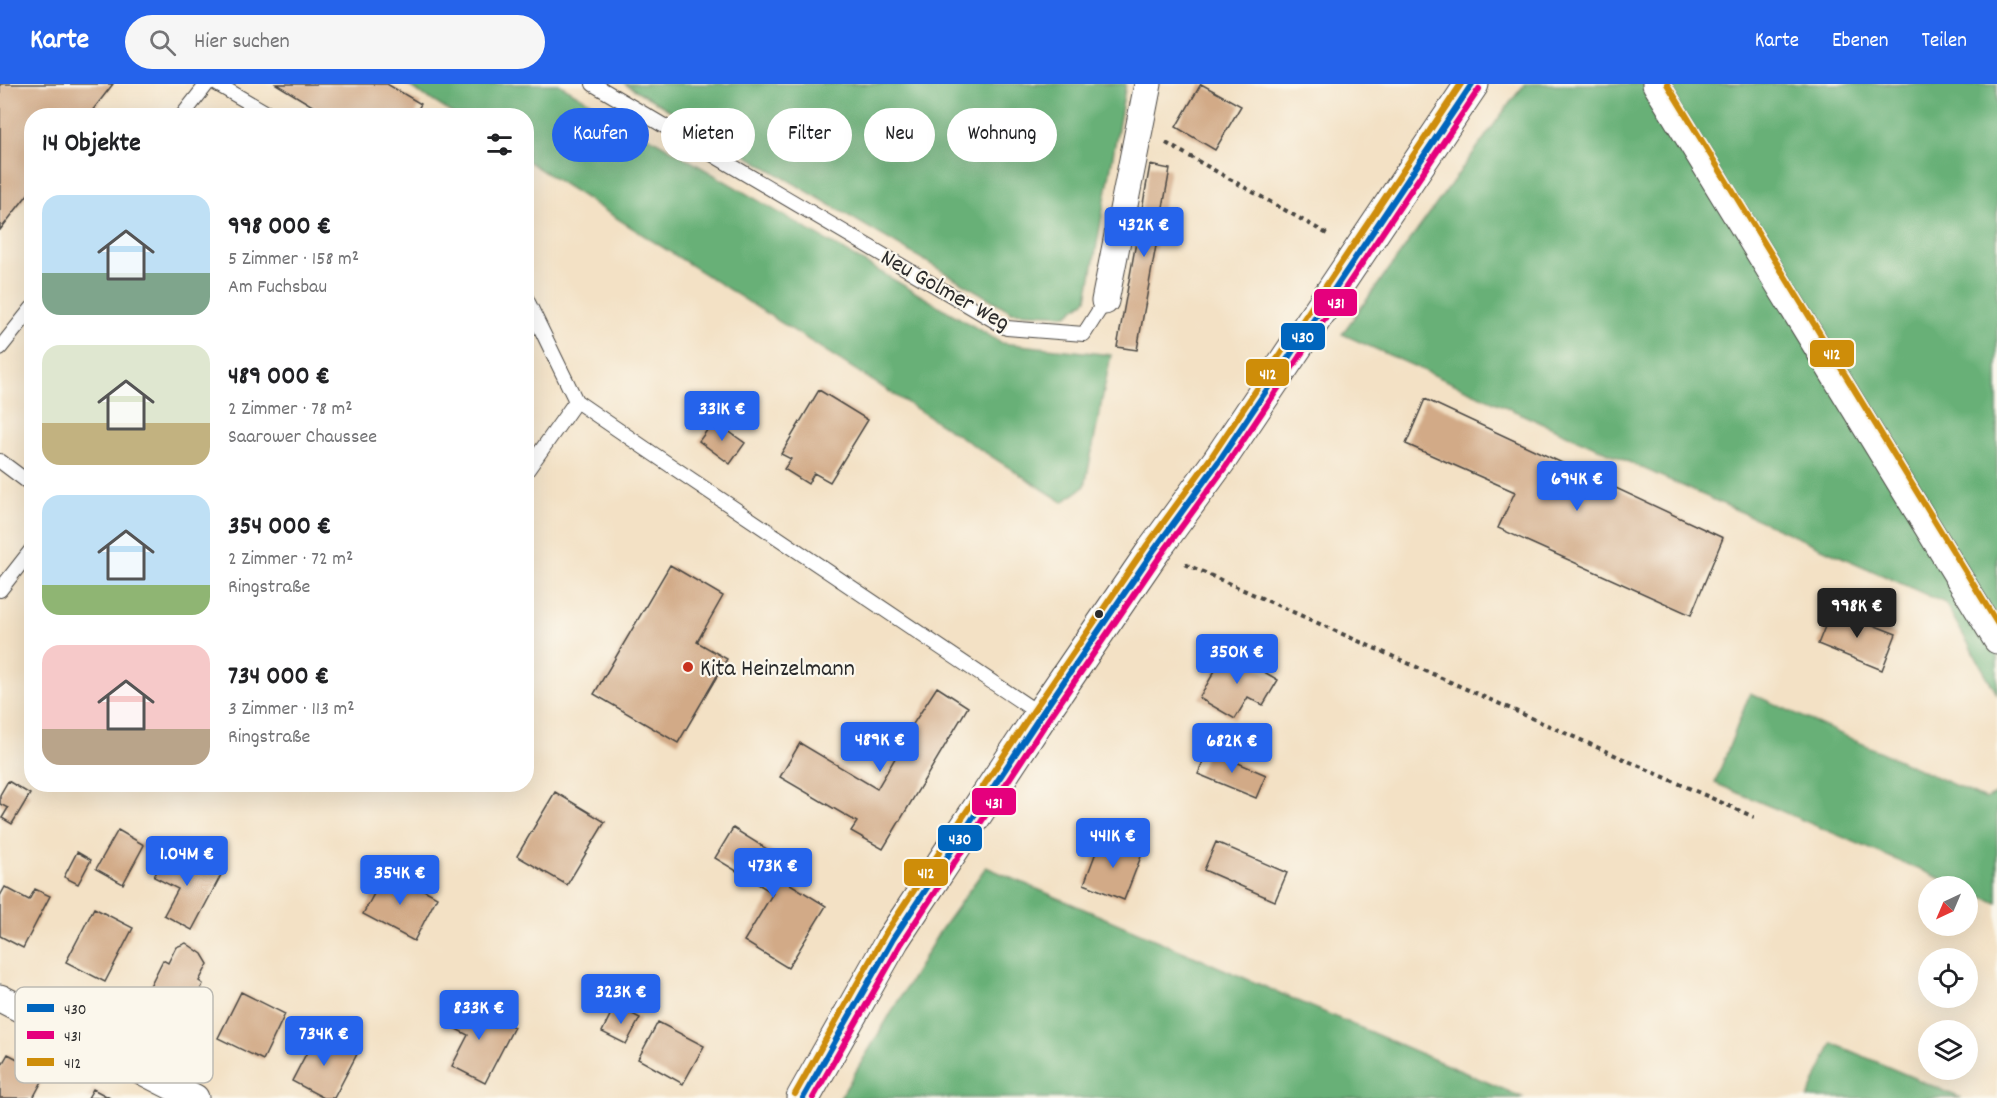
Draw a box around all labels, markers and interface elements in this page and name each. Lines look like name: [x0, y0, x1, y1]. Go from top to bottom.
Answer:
search box: [125, 15, 545, 69]
text: Karte: [30, 22, 89, 62]
icon: search: [146, 26, 179, 59]
text: Hier suchen: [194, 27, 290, 58]
text: Karte: [1755, 27, 1799, 57]
text: Ebenen: [1832, 27, 1889, 57]
text: Teilen: [1922, 27, 1967, 57]
chip: Kaufen: [552, 108, 649, 162]
chip: Mieten: [661, 108, 755, 162]
chip: Filter: [767, 108, 852, 162]
chip: Neu: [864, 108, 935, 162]
chip: Wohnung: [947, 108, 1057, 162]
text: 14 Objekte: [42, 126, 141, 163]
icon: filters: [483, 128, 516, 161]
pin: 432K €: [1095, 207, 1193, 258]
text: 998 000 €: [228, 209, 331, 246]
text: 432K €: [1119, 212, 1169, 240]
icon: home: [90, 219, 162, 291]
street label: Neu Golmer Weg: [874, 242, 1015, 341]
text: 5 Zimmer · 158 m²: [228, 246, 359, 274]
text: Am Fuchsbau: [228, 274, 327, 302]
line badge: 431: [1313, 288, 1358, 317]
text: 431: [1327, 293, 1345, 316]
line badge: 430: [1280, 322, 1326, 351]
text: 430: [1292, 327, 1314, 350]
line badge: 412: [1809, 339, 1855, 368]
text: 412: [1823, 344, 1841, 367]
line badge: 412: [1245, 358, 1290, 387]
text: 489 000 €: [228, 359, 330, 396]
text: 412: [1259, 364, 1277, 387]
icon: home: [90, 369, 162, 441]
pin: 331K €: [673, 391, 771, 442]
text: 2 Zimmer · 78 m²: [228, 396, 353, 424]
text: 331K €: [698, 396, 746, 424]
text: Saarower Chaussee: [228, 424, 377, 452]
pin: 694K €: [1528, 461, 1626, 512]
text: 694K €: [1551, 466, 1603, 494]
text: 354 000 €: [228, 509, 331, 546]
icon: home: [90, 519, 162, 591]
text: 2 Zimmer · 72 m²: [228, 546, 353, 574]
text: Ringstraße: [228, 574, 310, 602]
pin: 998K €: [1808, 588, 1906, 639]
text: 998K €: [1831, 593, 1883, 621]
unlabelled marker: [1093, 608, 1105, 620]
pin: 350K €: [1188, 634, 1286, 685]
text: 350K €: [1210, 639, 1264, 667]
place label: Kita Heinzelmann: [700, 653, 855, 687]
text: 734 000 €: [228, 659, 329, 696]
marker: Kita Heinzelmann: [681, 660, 695, 674]
icon: home: [90, 669, 162, 741]
text: 3 Zimmer · 113 m²: [228, 696, 355, 724]
pin: 489K €: [831, 722, 929, 773]
pin: 682K €: [1183, 723, 1281, 774]
text: Ringstraße: [228, 724, 310, 752]
text: 489K €: [855, 727, 905, 755]
text: 682K €: [1206, 728, 1258, 756]
line badge: 431: [971, 787, 1017, 816]
text: 431: [985, 793, 1003, 816]
pin: 441K €: [1064, 818, 1162, 869]
text: 441K €: [1090, 823, 1136, 851]
line badge: 430: [937, 824, 983, 852]
text: 430: [949, 829, 971, 852]
pin: 1.04M €: [132, 836, 242, 887]
text: 1.04M €: [160, 841, 214, 869]
pin: 473K €: [724, 848, 822, 899]
text: 473K €: [748, 853, 798, 881]
pin: 354K €: [351, 855, 449, 906]
line badge: 412: [903, 858, 949, 887]
text: 354K €: [374, 860, 426, 888]
text: 412: [917, 863, 935, 886]
north arrow: [1918, 876, 1978, 936]
map controls: [1918, 876, 1978, 1080]
button: locate: [1918, 948, 1978, 1008]
pin: 323K €: [572, 974, 670, 1025]
text: 323K €: [595, 979, 647, 1007]
legend: [15, 987, 213, 1083]
pin: 833K €: [430, 990, 528, 1041]
text: 833K €: [454, 995, 504, 1023]
text: 430: [64, 999, 86, 1022]
pin: 734K €: [275, 1016, 373, 1067]
button: layers: [1918, 1020, 1978, 1080]
text: 734K €: [299, 1021, 349, 1049]
text: 431: [64, 1026, 81, 1049]
text: 412: [64, 1053, 81, 1076]

